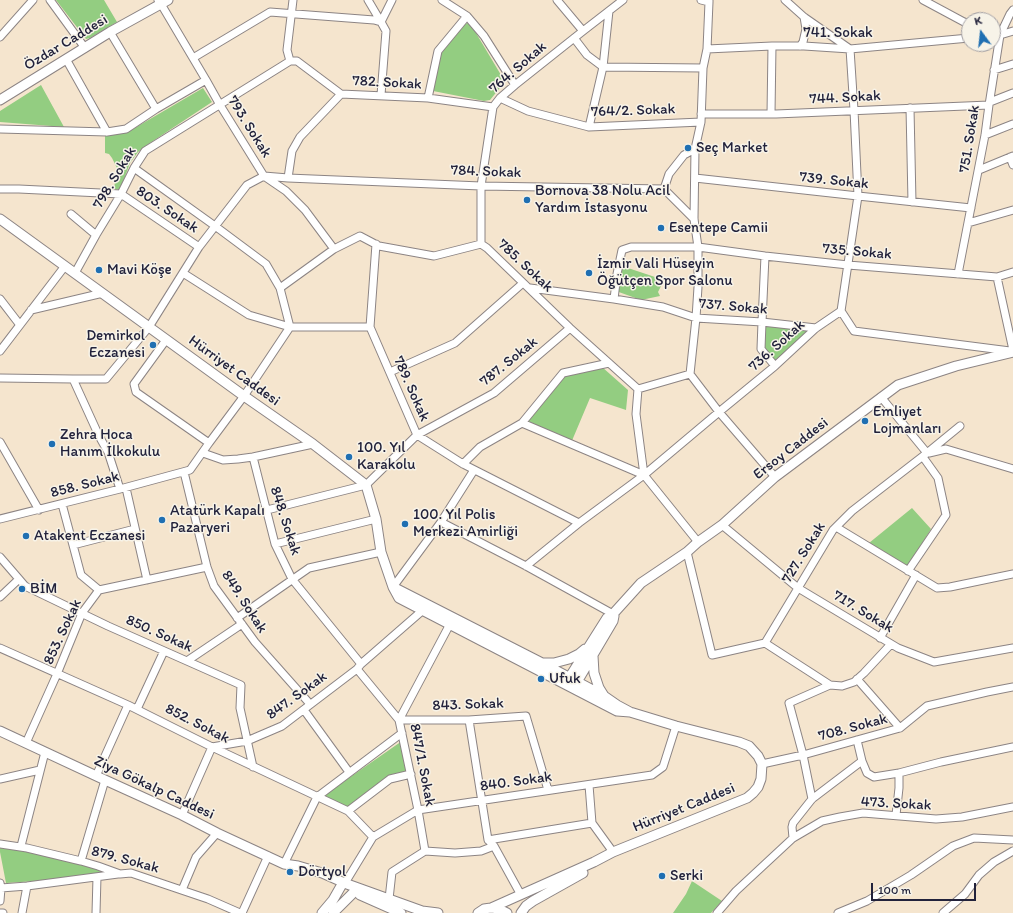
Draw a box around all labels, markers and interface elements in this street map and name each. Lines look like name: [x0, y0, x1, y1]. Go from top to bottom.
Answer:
street label: Özdar Caddesi: [21, 11, 111, 75]
north arrow: [961, 12, 1001, 52]
text: K: [973, 14, 983, 28]
street label: 741. Sokak: [803, 24, 873, 42]
street label: 764. Sokak: [486, 38, 550, 98]
street label: 782. Sokak: [352, 72, 422, 94]
street label: 744. Sokak: [809, 87, 881, 109]
street label: 793. Sokak: [223, 93, 275, 161]
street label: 764/2. Sokak: [590, 101, 676, 121]
street label: 751. Sokak: [956, 104, 984, 174]
place label: Seç Market: [696, 139, 768, 157]
marker: Seç Market: [683, 143, 693, 153]
street label: 798. Sokak: [89, 144, 141, 212]
street label: 784. Sokak: [450, 162, 522, 182]
street label: 739. Sokak: [799, 168, 869, 194]
place label: Bornova 38 Nolu Acil Yardım İstasyonu: [535, 182, 670, 217]
street label: 803. Sokak: [132, 183, 202, 237]
marker: Bornova 38 Nolu Acil Yardım İstasyonu: [522, 195, 532, 205]
place label: Esentepe Camii: [669, 219, 768, 237]
marker: Esentepe Camii: [656, 223, 666, 233]
street label: 785. Sokak: [493, 236, 557, 296]
street label: 735. Sokak: [822, 240, 892, 264]
place label: İzmir Vali Hüseyin Öğütçen Spor Salonu: [597, 255, 733, 290]
place label: Mavi Köşe: [107, 261, 172, 279]
marker: Mavi Köşe: [94, 265, 104, 275]
marker: İzmir Vali Hüseyin Öğütçen Spor Salonu: [584, 268, 594, 278]
street label: 737. Sokak: [698, 295, 768, 319]
street label: 736. Sokak: [745, 316, 809, 376]
place label: Demirkol Eczanesi: [86, 327, 145, 362]
street label: Hürriyet Caddesi: [185, 332, 283, 410]
street label: 787. Sokak: [477, 333, 541, 391]
marker: Demirkol Eczanesi: [148, 340, 158, 350]
street label: 789. Sokak: [389, 354, 433, 424]
place label: Emliyet Lojmanları: [873, 403, 941, 438]
street label: Ersoy Caddesi: [750, 414, 832, 484]
marker: Emliyet Lojmanları: [860, 416, 870, 426]
place label: Zehra Hoca Hanım İlkokulu: [60, 426, 160, 461]
marker: Zehra Hoca Hanım İlkokulu: [47, 439, 57, 449]
place label: 100. Yıl Karakolu: [357, 439, 416, 474]
marker: 100. Yıl Karakolu: [344, 452, 354, 462]
street label: 858. Sokak: [49, 468, 121, 502]
street label: 848. Sokak: [265, 484, 305, 558]
place label: Atatürk Kapalı Pazaryeri: [170, 502, 265, 537]
place label: 100. Yıl Polis Merkezi Amirliği: [413, 506, 518, 541]
marker: Atatürk Kapalı Pazaryeri: [157, 515, 167, 525]
marker: 100. Yıl Polis Merkezi Amirliği: [400, 519, 410, 529]
street label: 727. Sokak: [778, 519, 830, 587]
place label: Atakent Eczanesi: [34, 527, 145, 545]
marker: Atakent Eczanesi: [21, 531, 31, 541]
street label: 849. Sokak: [217, 567, 271, 637]
place label: BİM: [30, 580, 57, 598]
marker: BİM: [17, 584, 27, 594]
street label: 717. Sokak: [829, 587, 897, 637]
street label: 853. Sokak: [40, 596, 86, 668]
street label: 850. Sokak: [123, 611, 195, 657]
street label: 847. Sokak: [263, 668, 331, 724]
place label: Ufuk: [549, 670, 581, 688]
marker: Ufuk: [536, 674, 546, 684]
street label: 843. Sokak: [432, 695, 504, 715]
street label: 852. Sokak: [162, 700, 232, 748]
street label: 708. Sokak: [816, 710, 890, 746]
street label: 847/1. Sokak: [405, 722, 439, 808]
street label: Ziya Gökalp Caddesi: [91, 752, 217, 824]
street label: 840. Sokak: [479, 768, 553, 796]
street label: Hürriyet Caddesi: [630, 779, 738, 837]
street label: 473. Sokak: [860, 793, 932, 815]
street label: 879. Sokak: [89, 842, 161, 878]
place label: Dörtyol: [298, 863, 346, 881]
marker: Dörtyol: [285, 867, 295, 877]
place label: Serki: [670, 867, 703, 885]
marker: Serki: [657, 871, 667, 881]
scale bar: [873, 875, 978, 901]
text: 100 m: [878, 883, 911, 897]

